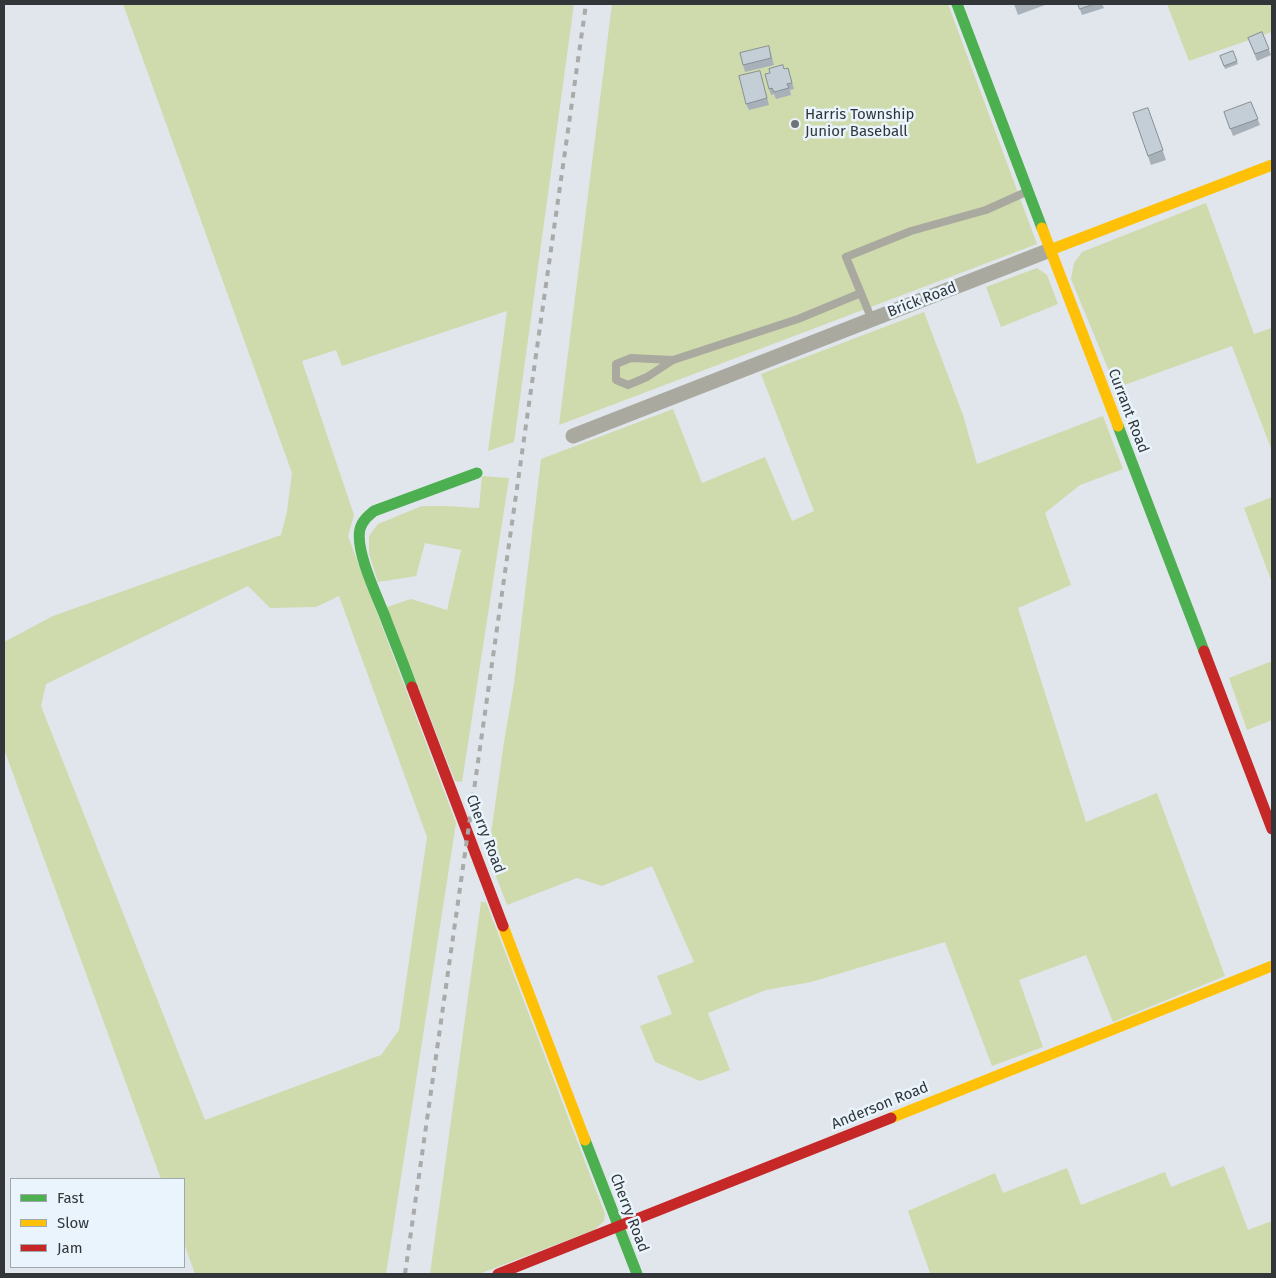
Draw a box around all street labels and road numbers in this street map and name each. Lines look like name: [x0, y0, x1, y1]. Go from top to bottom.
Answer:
street label: Brick Road: [885, 279, 959, 321]
street label: Currant Road: [1104, 366, 1152, 456]
street label: Cherry Road: [462, 792, 508, 876]
street label: Anderson Road: [829, 1078, 931, 1134]
street label: Cherry Road: [606, 1171, 652, 1255]

